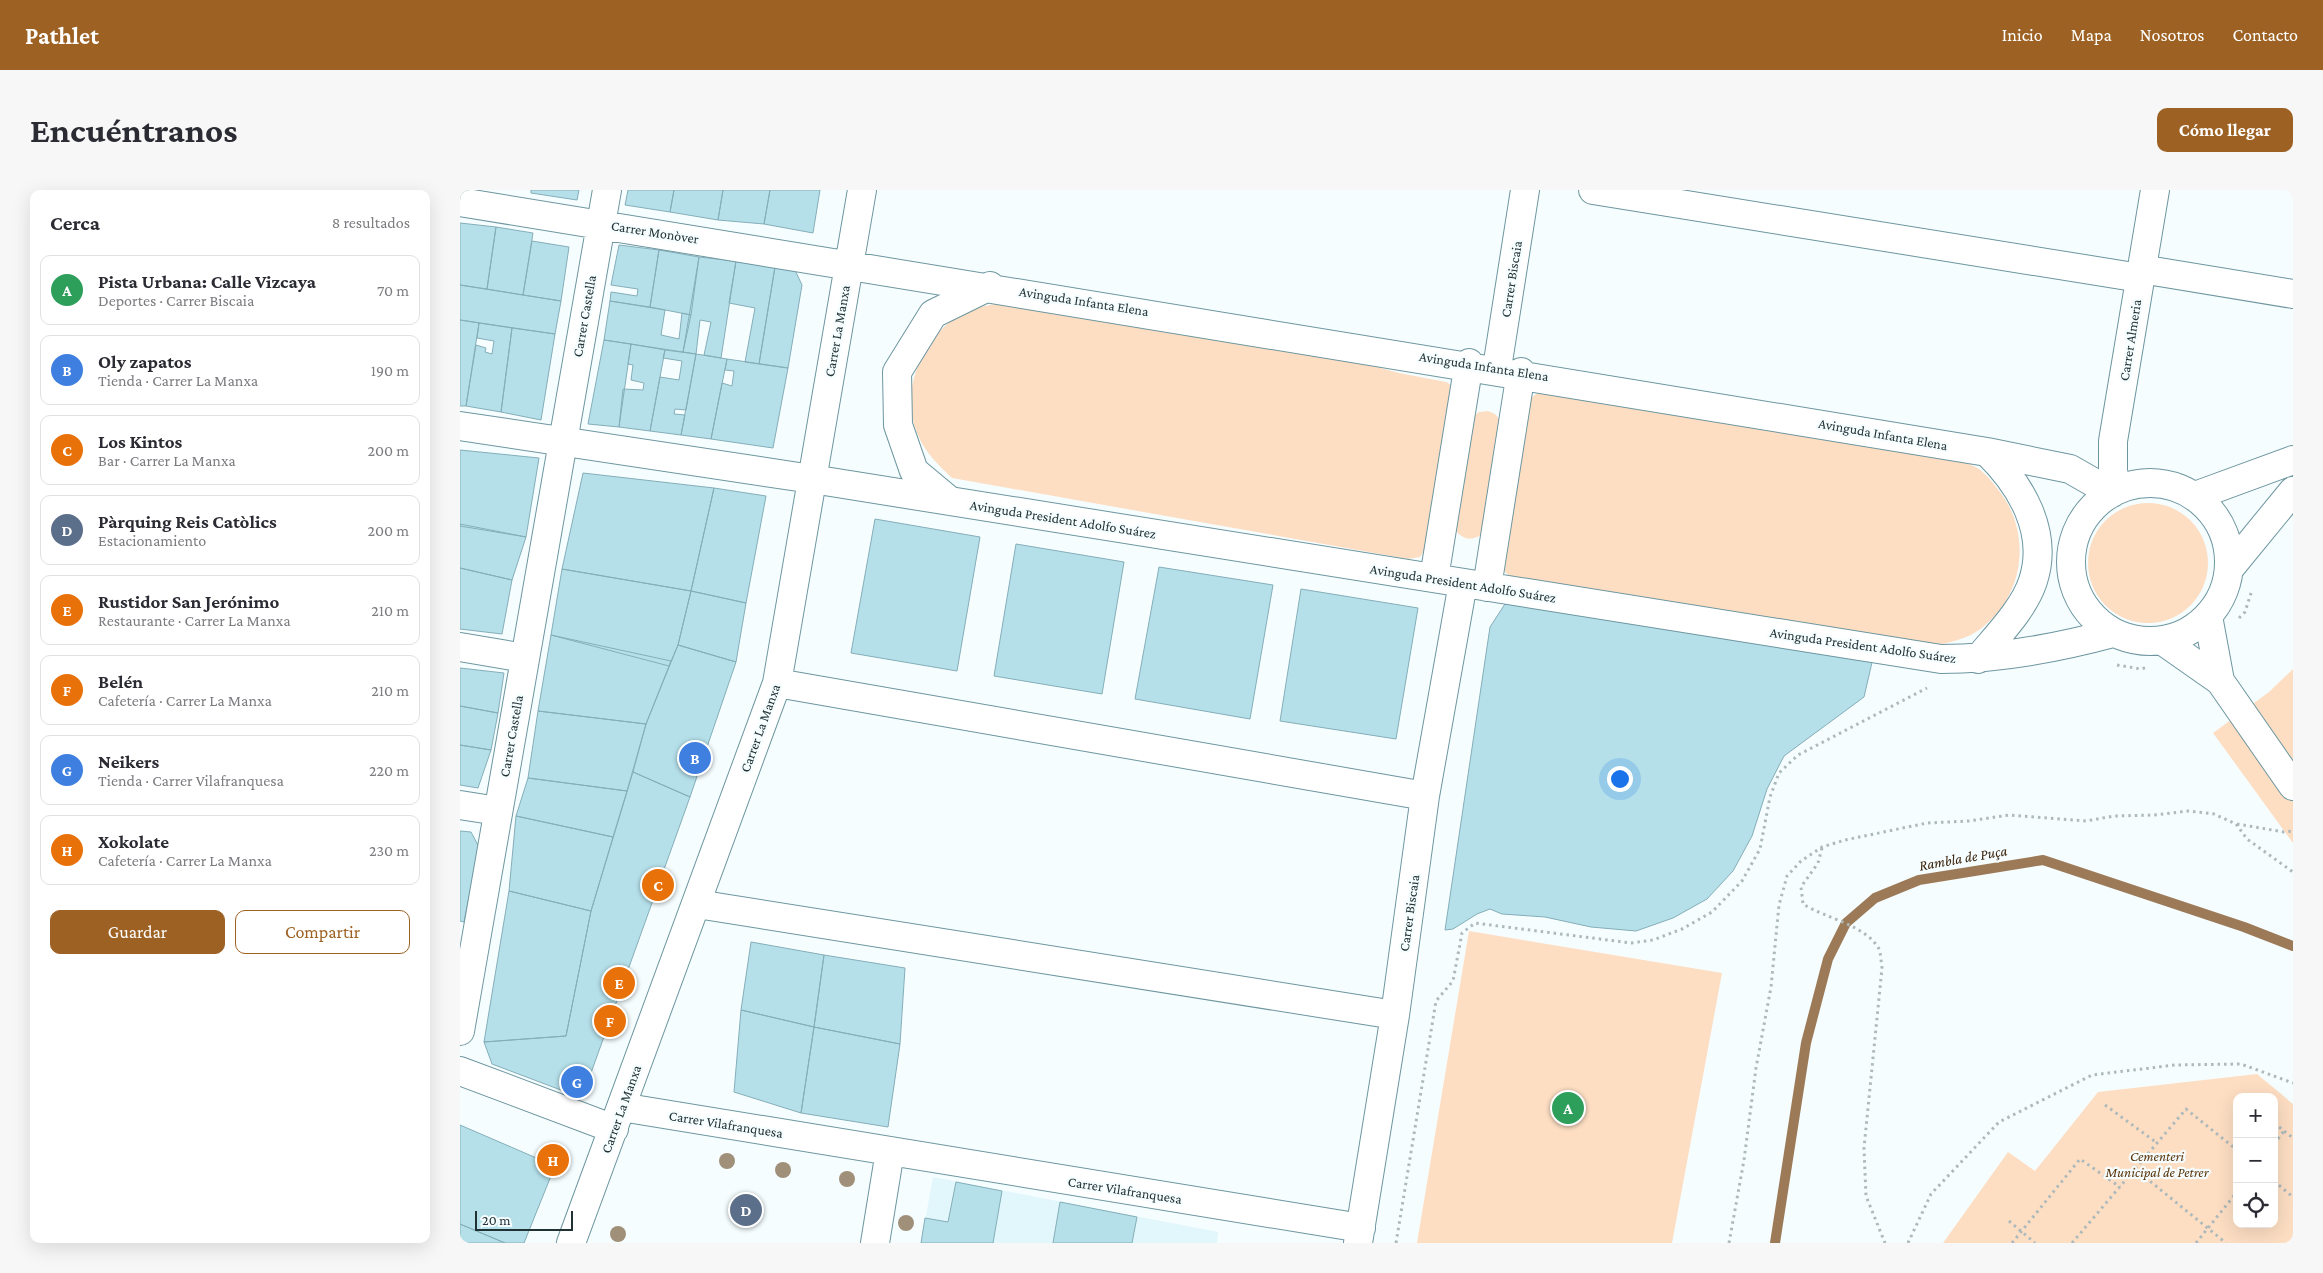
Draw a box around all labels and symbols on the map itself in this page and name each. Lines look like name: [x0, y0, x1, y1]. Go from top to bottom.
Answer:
street label: Carrer Monòver: [610, 217, 700, 247]
street label: Carrer Biscaia: [1497, 239, 1525, 318]
street label: Carrer Castella: [569, 273, 599, 358]
street label: Carrer La Manxa: [821, 283, 853, 378]
street label: Avinguda Infanta Elena: [1018, 283, 1150, 319]
street label: Carrer Almeria: [2116, 298, 2144, 382]
street label: Avinguda Infanta Elena: [1418, 348, 1550, 384]
street label: Avinguda Infanta Elena: [1817, 415, 1949, 453]
street label: Avinguda President Adolfo Suárez: [969, 496, 1157, 542]
street label: Avinguda President Adolfo Suárez: [1369, 560, 1557, 606]
street label: Avinguda President Adolfo Suárez: [1769, 624, 1957, 666]
street label: Carrer La Manxa: [737, 681, 784, 774]
street label: Carrer Castella: [496, 693, 526, 778]
pin: B: [679, 739, 711, 777]
your location: [1607, 766, 1633, 792]
water label: Rambla de Puça: [1918, 842, 2009, 875]
pin: C: [642, 866, 674, 904]
street label: Carrer Biscaia: [1396, 873, 1422, 952]
pin: E: [603, 964, 635, 1002]
pin: F: [594, 1002, 626, 1040]
street label: Carrer La Manxa: [598, 1062, 645, 1155]
pin: G: [561, 1063, 593, 1101]
pin: A: [1552, 1089, 1584, 1127]
street label: Carrer Vilafranquesa: [668, 1107, 785, 1141]
pin: H: [537, 1141, 569, 1179]
park label: Cementeri Municipal de Petrer: [2104, 1148, 2210, 1180]
street label: Carrer Vilafranquesa: [1067, 1173, 1184, 1207]
pin: D: [730, 1191, 762, 1229]
scale bar: [475, 1208, 572, 1231]

